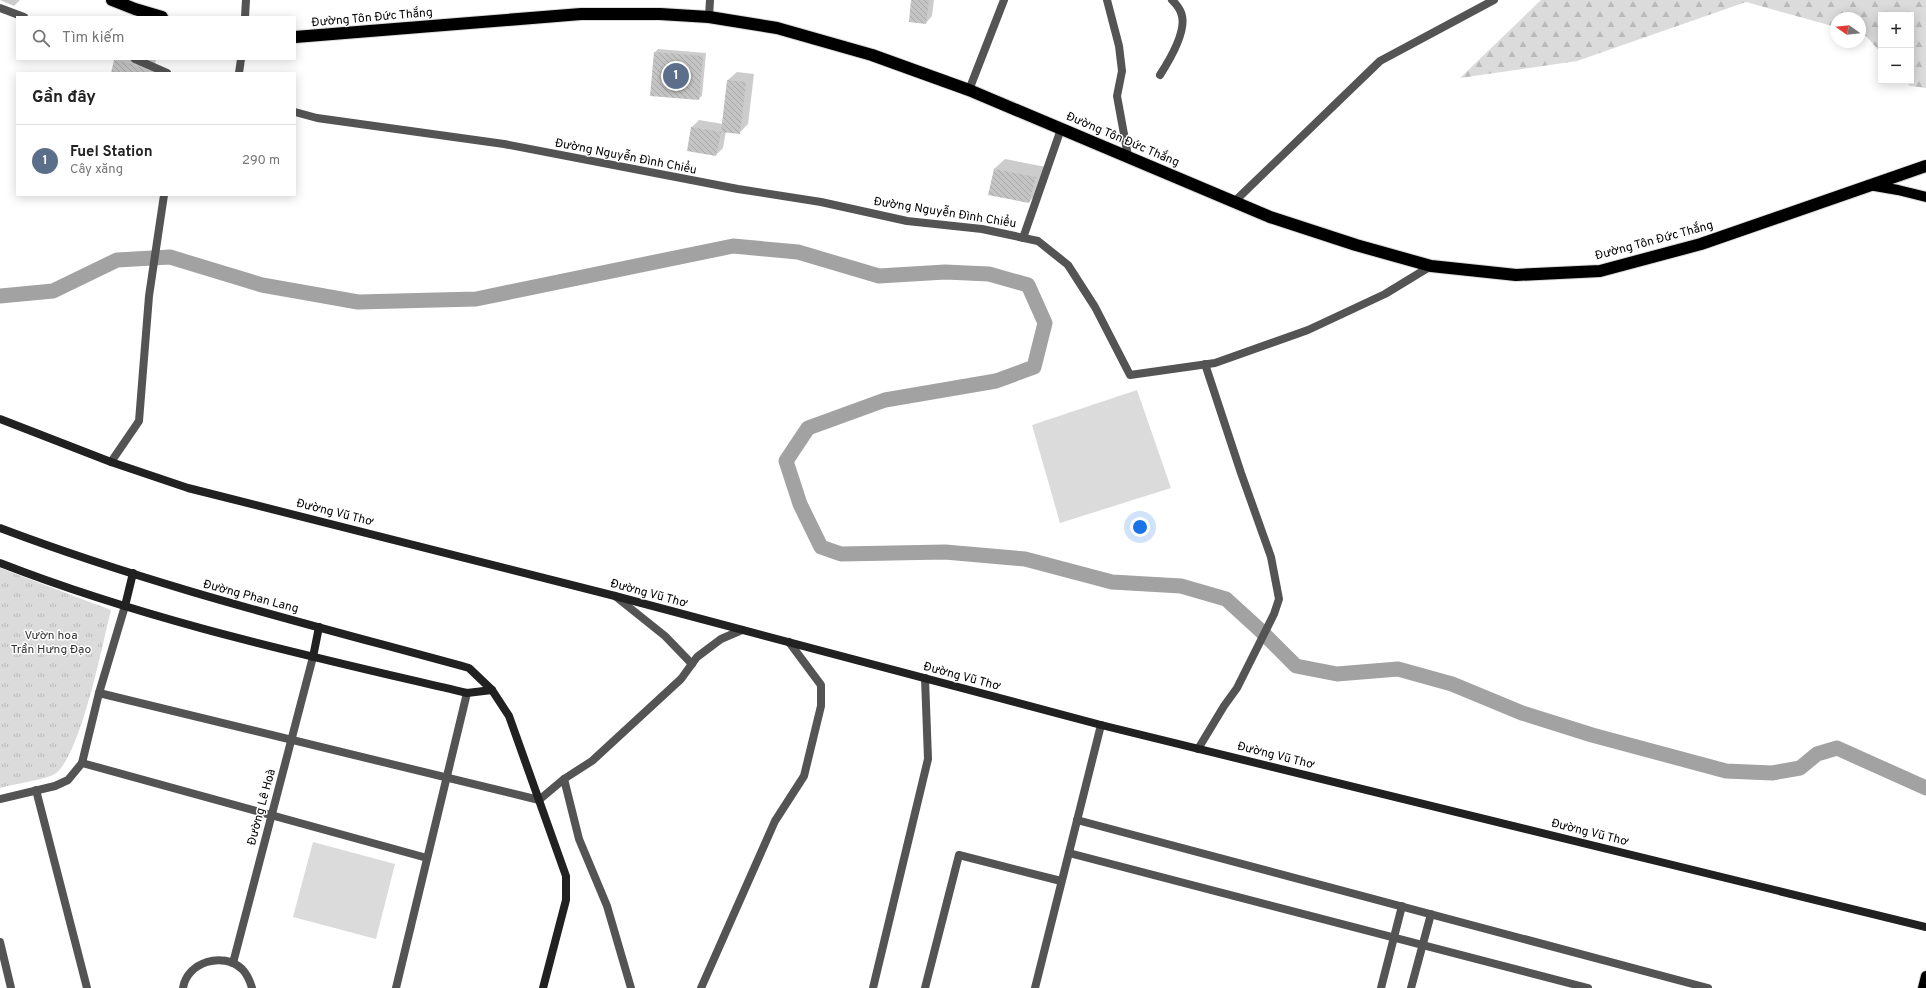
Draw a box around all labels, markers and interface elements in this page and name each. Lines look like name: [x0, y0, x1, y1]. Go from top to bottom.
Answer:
street label: Đường Tôn Đức Thắng: [311, 5, 433, 31]
north arrow: [1830, 12, 1866, 48]
map controls: [1878, 12, 1914, 84]
button: +: [1878, 12, 1914, 48]
search box: [16, 16, 296, 60]
icon: search: [30, 27, 52, 49]
text: Tìm kiếm: [62, 29, 124, 48]
button: −: [1878, 48, 1914, 84]
pin: 1: [663, 61, 689, 91]
text: Gần đây: [32, 87, 96, 109]
street label: Đường Tôn Đức Thắng: [1063, 109, 1182, 171]
street label: Đường Nguyễn Đình Chiểu: [554, 135, 698, 179]
text: Fuel Station: [70, 143, 153, 162]
text: 1: [42, 153, 48, 169]
text: 290 m: [242, 153, 280, 169]
text: Cây xăng: [70, 162, 123, 178]
street label: Đường Nguyễn Đình Chiểu: [872, 194, 1017, 232]
street label: Đường Tôn Đức Thắng: [1593, 217, 1715, 264]
street label: Đường Vũ Thơ: [294, 496, 375, 530]
your location: [1130, 517, 1150, 537]
street label: Đường Vũ Thơ: [608, 576, 689, 612]
street label: Đường Phan Lang: [201, 577, 300, 617]
park label: Vườn hoa Trần Hưng Đạo: [11, 628, 92, 658]
street label: Đường Vũ Thơ: [921, 659, 1002, 695]
street label: Đường Vũ Thơ: [1235, 739, 1316, 773]
street label: Đường Lê Hoà: [244, 767, 280, 847]
street label: Đường Vũ Thơ: [1549, 816, 1630, 850]

